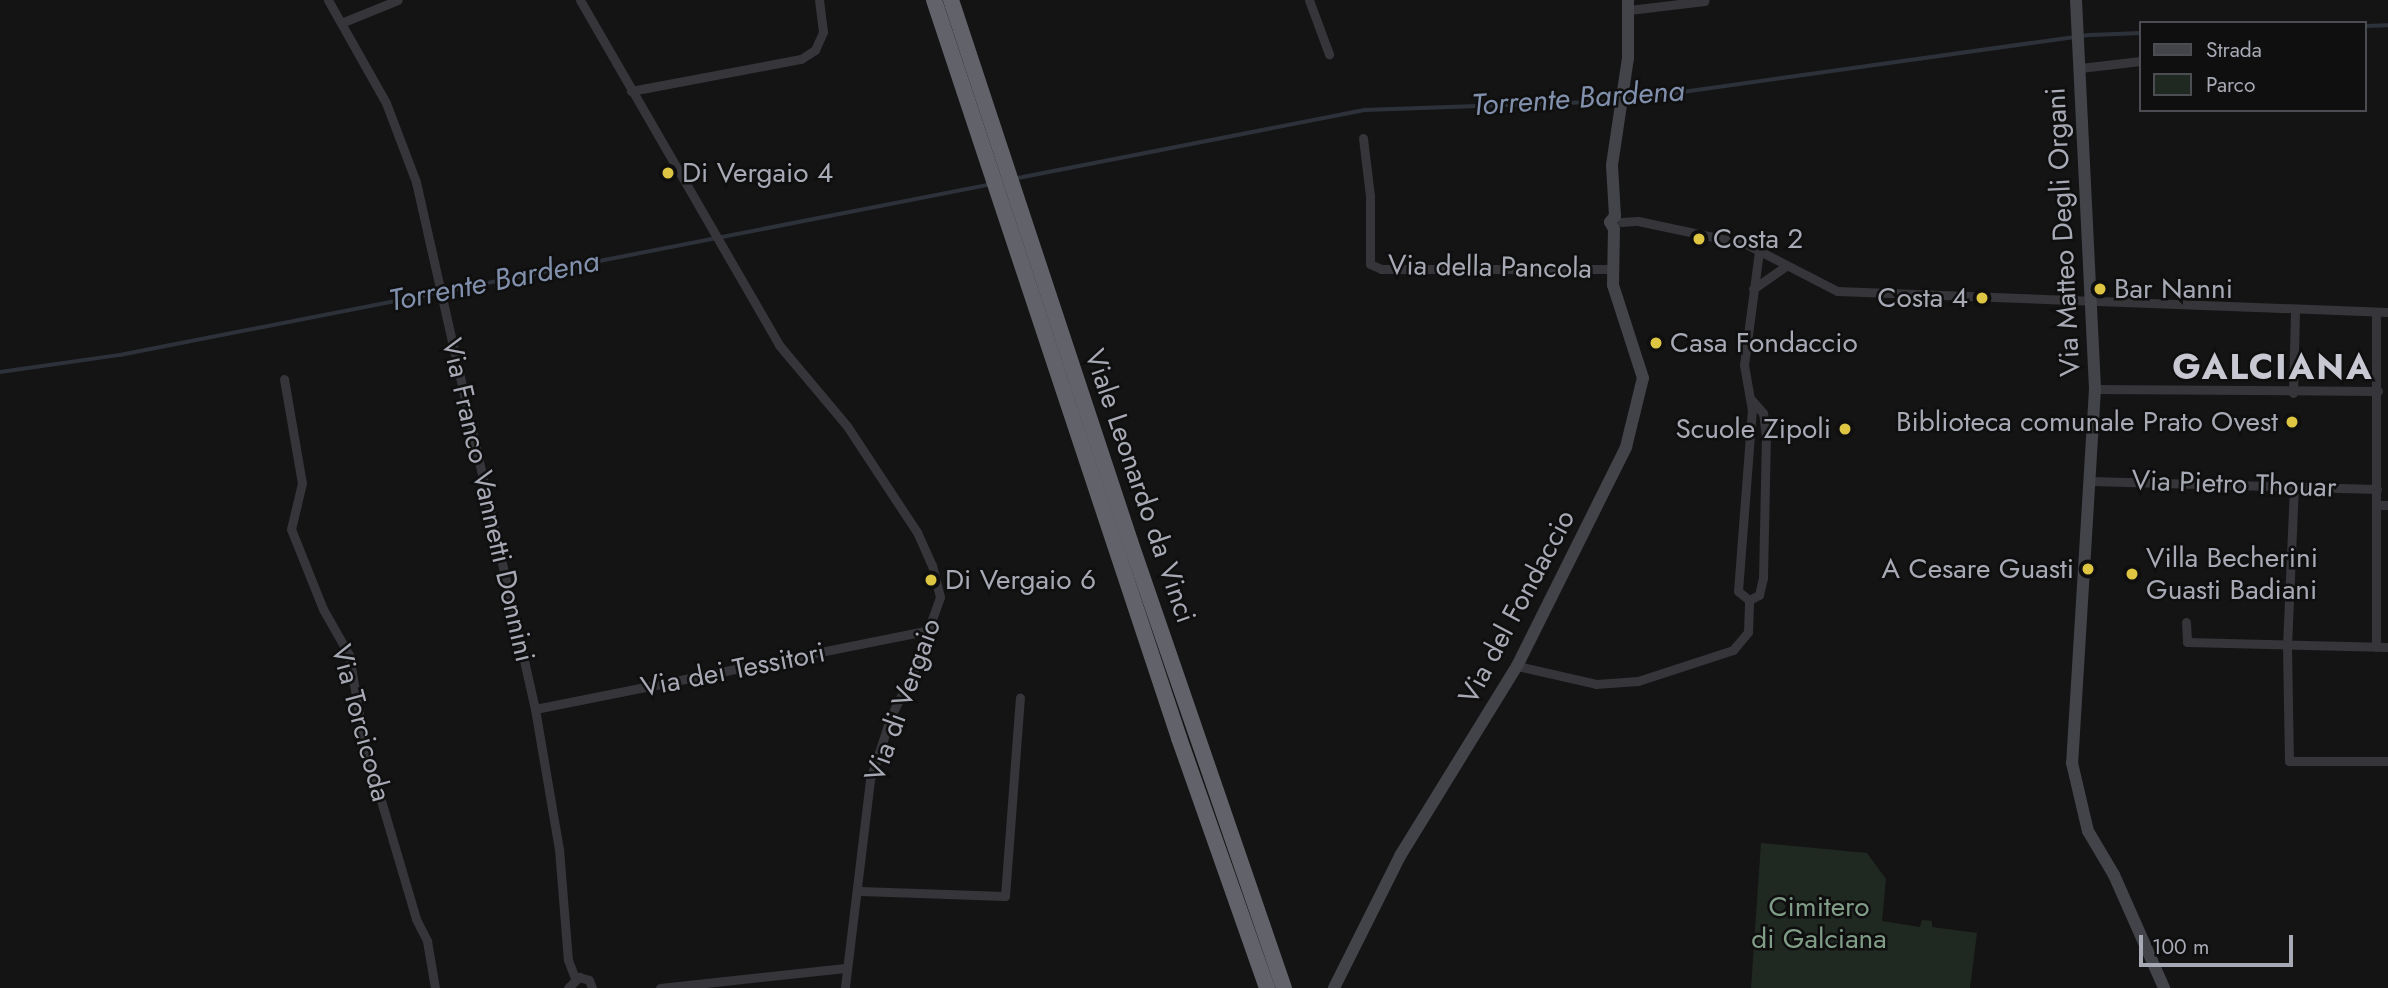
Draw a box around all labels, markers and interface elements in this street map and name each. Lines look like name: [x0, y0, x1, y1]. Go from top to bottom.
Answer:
legend: [2140, 21, 2367, 112]
text: Strada: [2206, 35, 2262, 65]
text: Parco: [2206, 70, 2255, 100]
water label: Torrente Bardena: [1470, 73, 1686, 123]
street label: Via Matteo Degli Organi: [2039, 87, 2087, 377]
place label: Di Vergaio 4: [682, 156, 833, 190]
marker: Di Vergaio 4: [660, 165, 676, 181]
place label: Costa 2: [1713, 222, 1803, 256]
marker: Costa 2: [1691, 231, 1707, 247]
water label: Torrente Bardena: [386, 243, 602, 319]
street label: Via della Pancola: [1388, 248, 1592, 286]
place label: Bar Nanni: [2114, 272, 2233, 306]
place label: Costa 4: [1877, 281, 1968, 315]
marker: Bar Nanni: [2092, 281, 2108, 297]
marker: Costa 4: [1974, 290, 1990, 306]
place label: Casa Fondaccio: [1670, 326, 1858, 360]
street label: Via Franco Vannetti Donnini: [434, 335, 542, 665]
marker: Casa Fondaccio: [1648, 335, 1664, 351]
street label: Viale Leonardo da Vinci: [1077, 345, 1203, 627]
district label: GALCIANA: [2173, 346, 2373, 388]
place label: Biblioteca comunale Prato Ovest: [1896, 405, 2278, 439]
place label: Scuole Zipoli: [1676, 412, 1831, 446]
marker: Biblioteca comunale Prato Ovest: [2284, 414, 2300, 430]
marker: Scuole Zipoli: [1837, 421, 1853, 437]
street label: Via Pietro Thouar: [2131, 464, 2337, 504]
street label: Via del Fondaccio: [1452, 504, 1582, 710]
place label: Villa Becherini Guasti Badiani: [2146, 541, 2318, 607]
place label: A Cesare Guasti: [1882, 552, 2074, 586]
marker: A Cesare Guasti: [2080, 561, 2096, 577]
place label: Di Vergaio 6: [945, 563, 1096, 597]
marker: Villa Becherini Guasti Badiani: [2124, 566, 2140, 582]
marker: Di Vergaio 6: [923, 572, 939, 588]
street label: Via di Vergaio: [858, 614, 948, 786]
street label: Via dei Tessitori: [638, 636, 828, 704]
street label: Via Torcicoda: [324, 641, 398, 805]
park label: Cimitero di Galciana: [1751, 890, 1887, 956]
scale bar: [2143, 922, 2297, 966]
text: 100 m: [2152, 932, 2209, 962]

